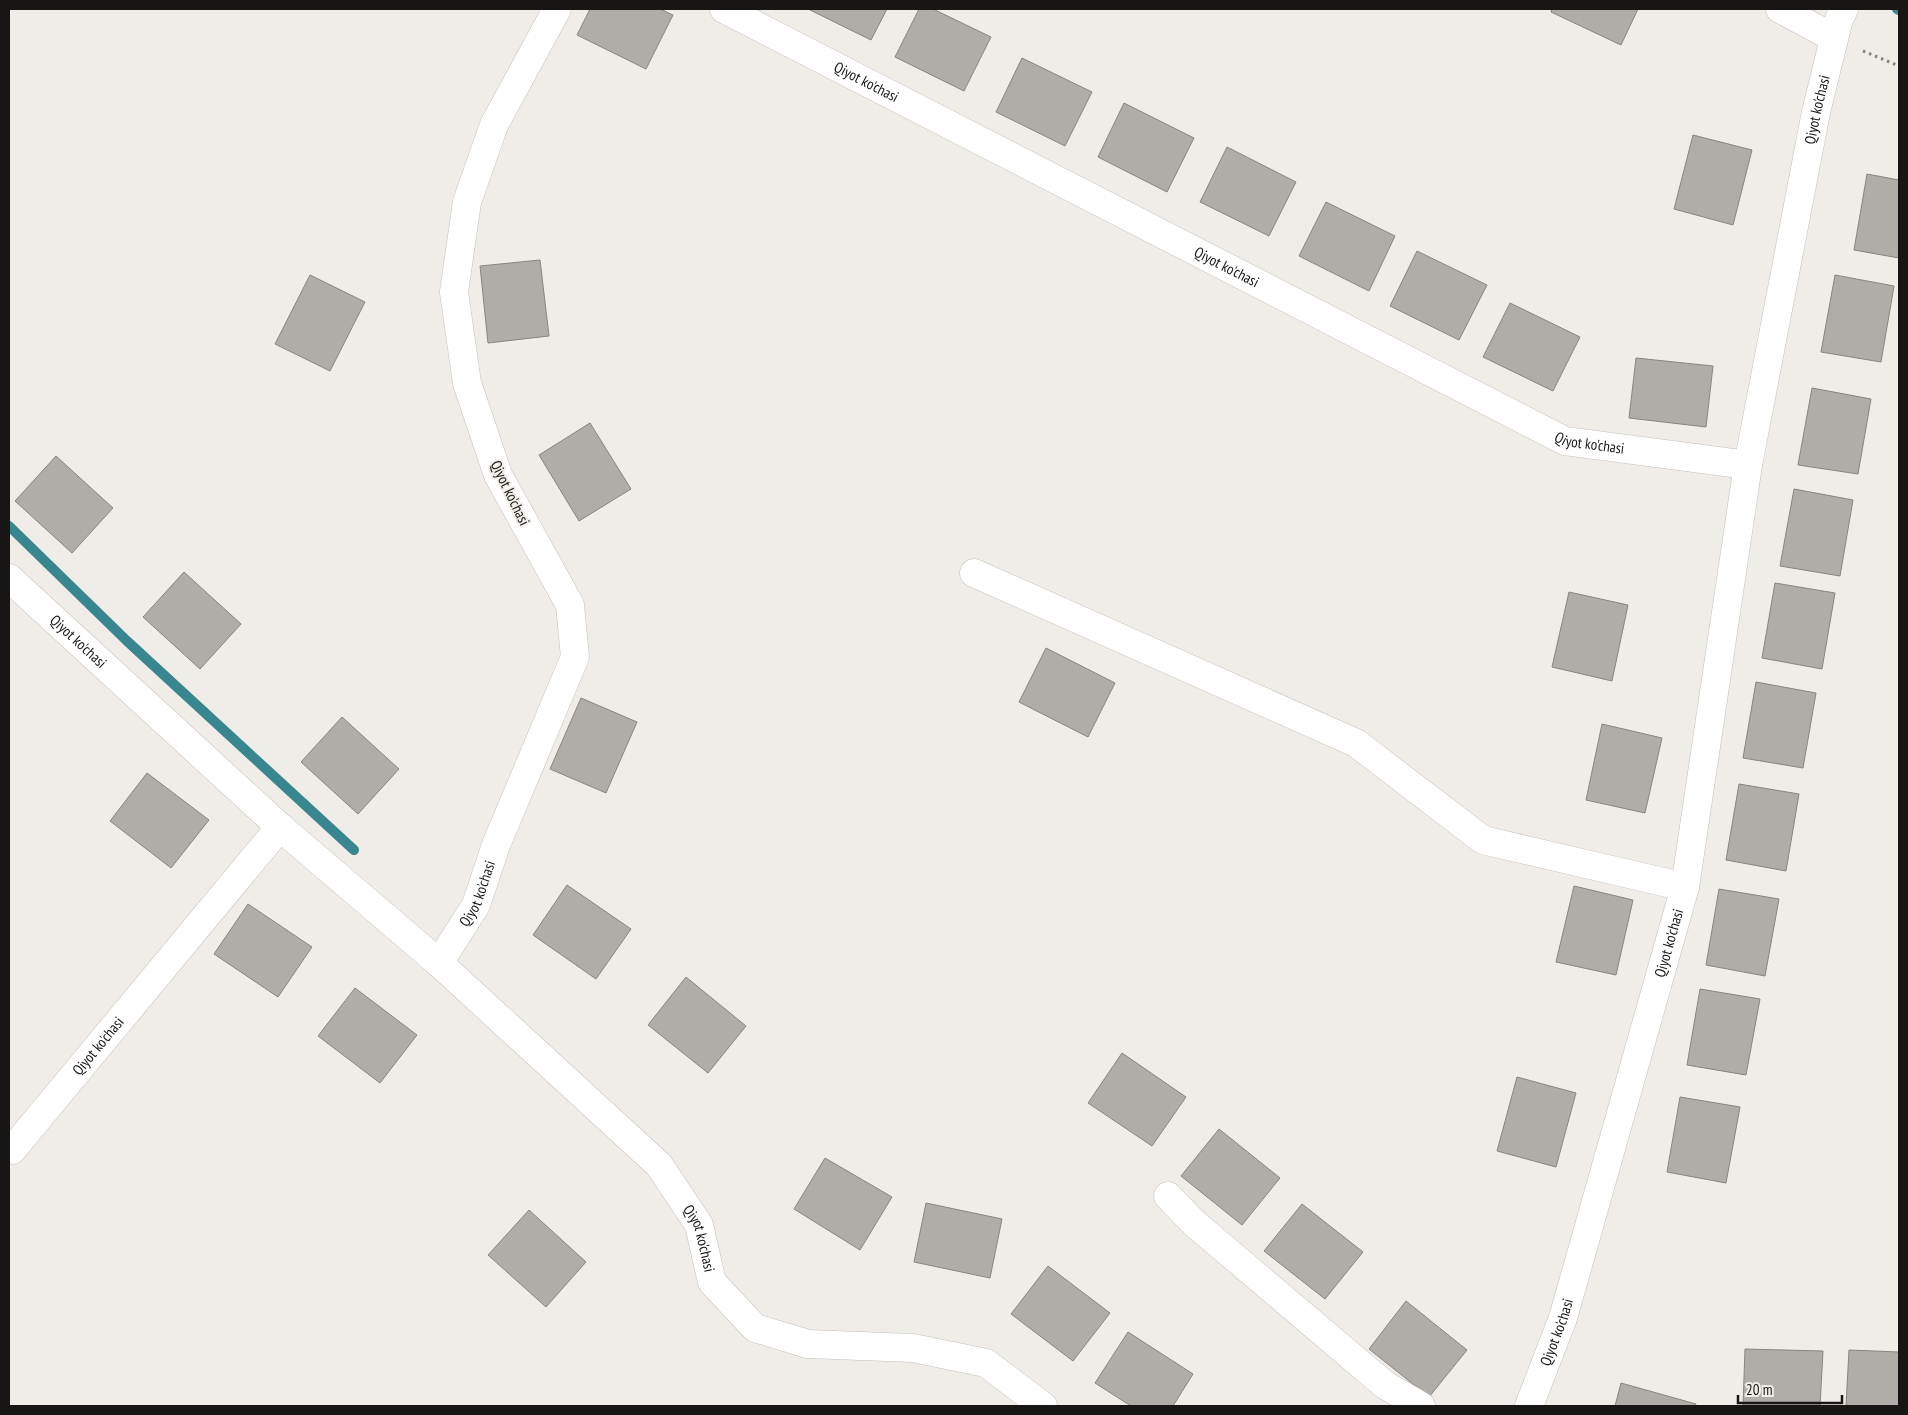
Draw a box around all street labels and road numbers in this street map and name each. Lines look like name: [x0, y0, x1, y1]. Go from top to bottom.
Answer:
street label: Qiyot ko'chasi: [831, 57, 902, 106]
street label: Qiyot ko'chasi: [1800, 73, 1834, 146]
street label: Qiyot ko'chasi: [1191, 242, 1262, 291]
street label: Qiyot ko'chasi: [1551, 427, 1625, 458]
street label: Qiyot ko'chasi: [487, 457, 534, 528]
street label: Qiyot ko'chasi: [46, 610, 111, 672]
street label: Qiyot ko'chasi: [455, 858, 499, 930]
street label: Qiyot ko'chasi: [1650, 907, 1687, 979]
street label: Qiyot ko'chasi: [68, 1013, 128, 1079]
street label: Qiyot ko'chasi: [679, 1201, 719, 1274]
street label: Qiyot ko'chasi: [1535, 1296, 1577, 1368]

